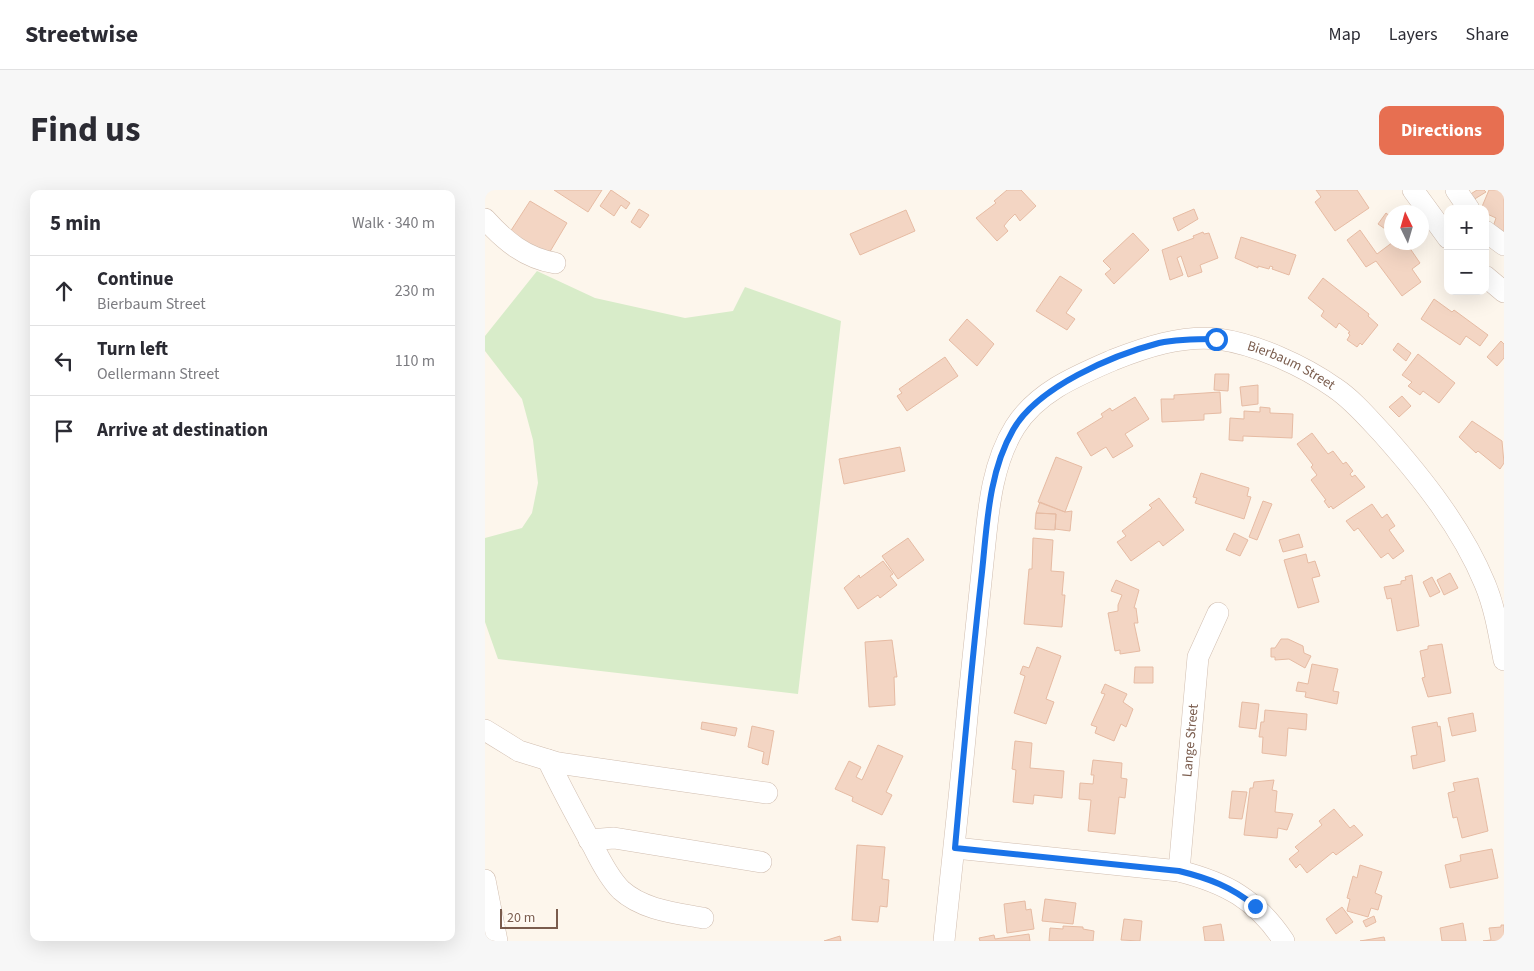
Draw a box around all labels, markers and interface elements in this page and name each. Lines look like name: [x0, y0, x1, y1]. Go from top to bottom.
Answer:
text: Streetwise: [25, 17, 138, 52]
text: Map: [1329, 22, 1361, 47]
text: Layers: [1389, 22, 1438, 47]
text: Share: [1466, 22, 1509, 47]
text: Find us: [30, 105, 140, 155]
button: Directions: [1379, 106, 1504, 155]
north arrow: [1384, 205, 1429, 250]
map controls: [1444, 205, 1489, 295]
button: +: [1444, 205, 1489, 250]
text: 5 min: [50, 208, 101, 238]
text: Walk · 340 m: [352, 212, 435, 234]
button: −: [1444, 250, 1489, 295]
text: Continue: [97, 266, 174, 293]
icon: ahead: [50, 277, 78, 305]
text: 230 m: [395, 280, 435, 302]
text: Bierbaum Street: [97, 293, 206, 315]
route start: [1205, 328, 1228, 351]
text: Turn left: [97, 336, 168, 363]
street label: Bierbaum Street: [1245, 336, 1339, 395]
icon: left: [50, 347, 78, 375]
text: 110 m: [395, 350, 435, 372]
text: Oellermann Street: [97, 363, 219, 385]
icon: arrive: [50, 417, 78, 445]
text: Arrive at destination: [97, 417, 268, 444]
street label: Lange Street: [1177, 703, 1204, 778]
route end: [1244, 895, 1267, 918]
scale bar: [500, 906, 557, 929]
text: 20 m: [507, 908, 535, 928]

